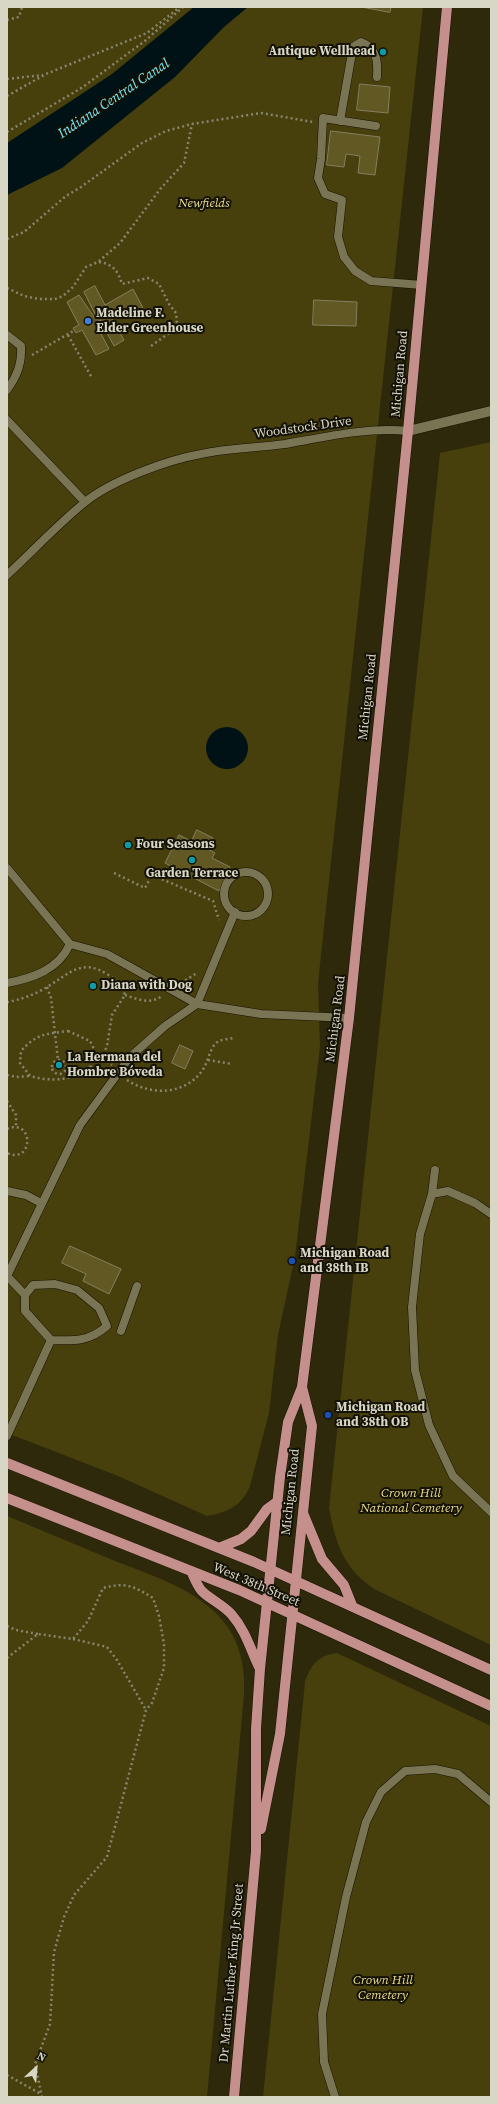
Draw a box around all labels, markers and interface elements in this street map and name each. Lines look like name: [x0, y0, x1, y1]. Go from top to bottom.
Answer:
place label: Antique Wellhead: [269, 44, 375, 60]
marker: Antique Wellhead: [378, 47, 388, 57]
water label: Indiana Central Canal: [55, 56, 173, 142]
park label: Newfields: [178, 196, 230, 212]
place label: Madeline F. Elder Greenhouse: [96, 306, 203, 337]
marker: Madeline F. Elder Greenhouse: [83, 316, 93, 326]
street label: Michigan Road: [388, 330, 412, 418]
street label: Woodstock Drive: [253, 413, 353, 443]
street label: Michigan Road: [356, 653, 380, 741]
place label: Four Seasons: [136, 837, 215, 853]
marker: Four Seasons: [123, 840, 133, 850]
marker: Garden Terrace: [187, 855, 197, 865]
place label: Garden Terrace: [146, 866, 238, 882]
street label: Michigan Road: [323, 975, 349, 1063]
place label: Diana with Dog: [101, 978, 192, 994]
marker: Diana with Dog: [88, 981, 98, 991]
place label: La Hermana del Hombre Bóveda: [67, 1050, 163, 1081]
marker: La Hermana del Hombre Bóveda: [54, 1060, 64, 1070]
place label: Michigan Road and 38th IB: [300, 1246, 389, 1277]
marker: Michigan Road and 38th IB: [287, 1256, 297, 1266]
place label: Michigan Road and 38th OB: [336, 1400, 425, 1431]
marker: Michigan Road and 38th OB: [323, 1410, 333, 1420]
street label: Michigan Road: [279, 1448, 303, 1536]
park label: Crown Hill National Cemetery: [360, 1486, 462, 1517]
street label: West 38th Street: [210, 1560, 302, 1610]
street label: Dr Martin Luther King Jr Street: [216, 1883, 248, 2063]
park label: Crown Hill Cemetery: [353, 1973, 413, 2004]
north arrow: [16, 2048, 56, 2088]
text: N: [35, 2048, 48, 2065]

